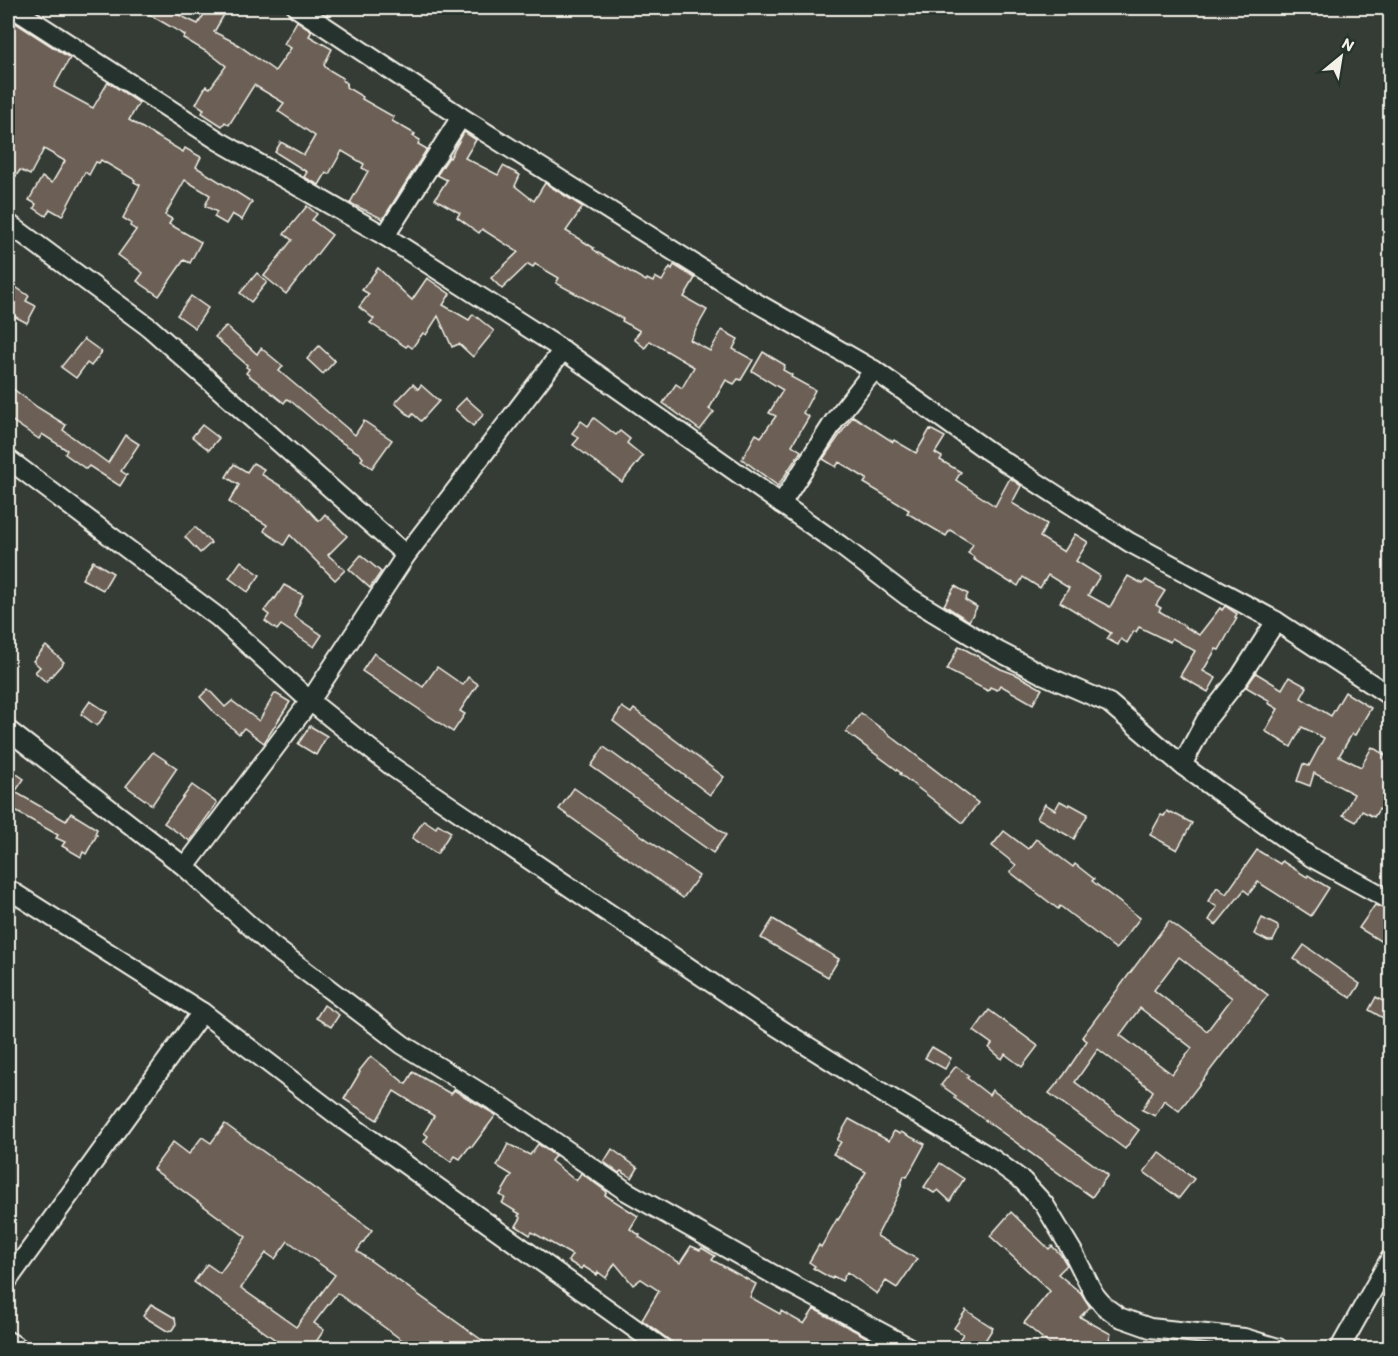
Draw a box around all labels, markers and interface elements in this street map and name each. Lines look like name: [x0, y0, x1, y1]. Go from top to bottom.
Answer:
north arrow: [1311, 27, 1371, 87]
text: N: [1339, 34, 1358, 55]

